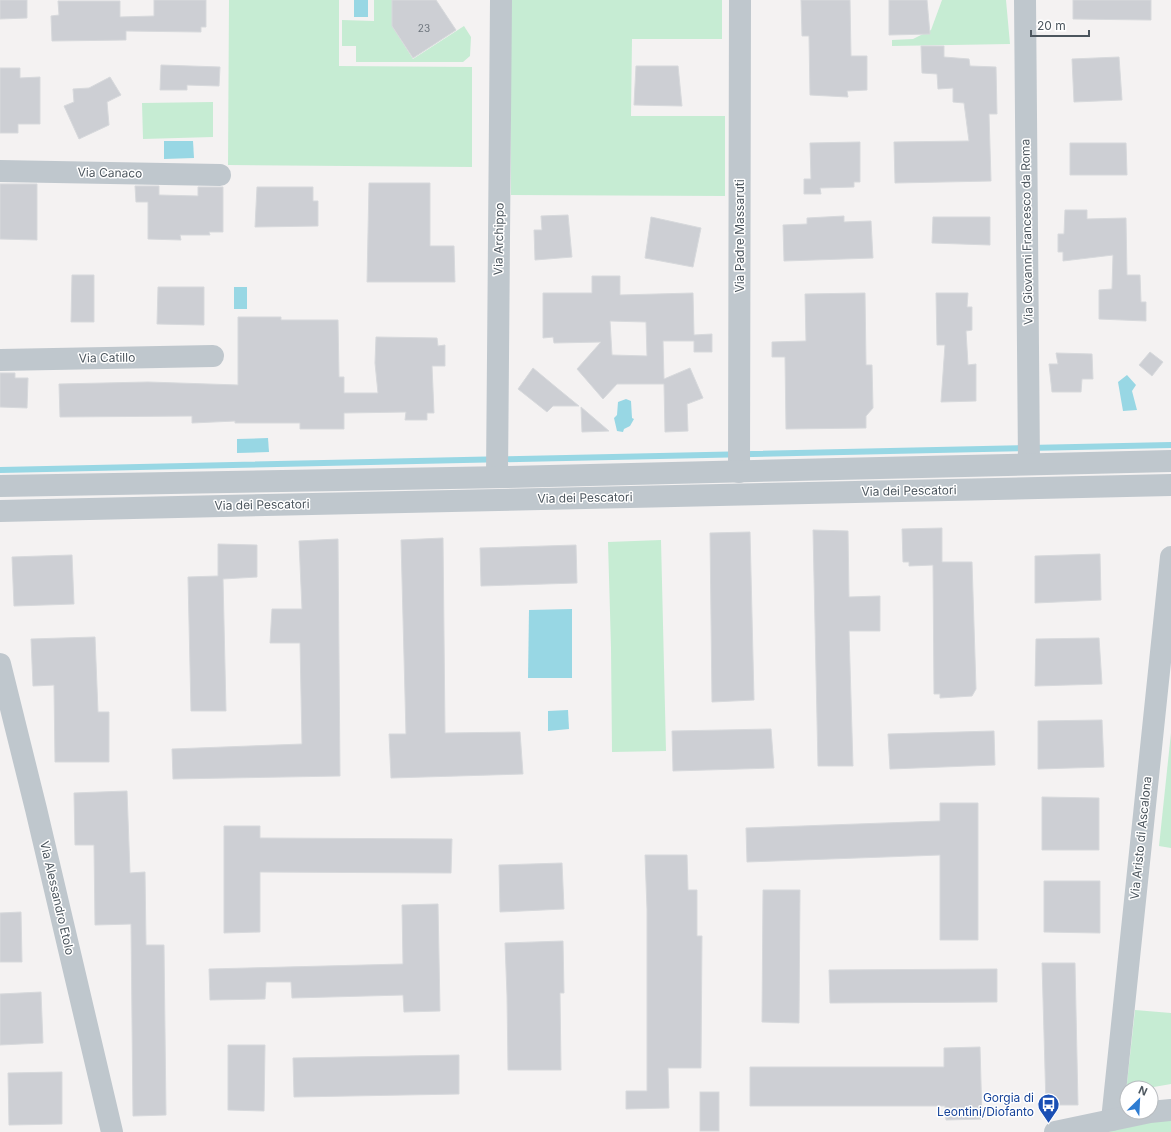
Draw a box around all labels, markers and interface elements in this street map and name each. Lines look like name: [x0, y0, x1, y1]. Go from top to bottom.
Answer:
scale bar: [1031, 12, 1089, 38]
text: 20 m: [1037, 18, 1066, 33]
house number: 23: [418, 22, 430, 34]
street label: Via Giovanni Francesco da Roma: [1017, 139, 1036, 325]
street label: Via Canaco: [78, 164, 142, 181]
street label: Via Padre Massaruti: [732, 179, 747, 293]
street label: Via Archippo: [490, 203, 507, 275]
street label: Via Catillo: [79, 350, 135, 365]
street label: Via dei Pescatori: [861, 482, 957, 499]
street label: Via dei Pescatori: [537, 489, 633, 506]
street label: Via dei Pescatori: [214, 496, 310, 513]
street label: Via Aristo di Ascalona: [1127, 776, 1154, 900]
street label: Via Alessandro Etolo: [37, 839, 78, 956]
north arrow: [1119, 1080, 1159, 1120]
text: N: [1136, 1083, 1150, 1099]
place label: Gorgia di Leontini/Diofanto: [937, 1090, 1034, 1119]
bus stop icon: Gorgia di Leontini/Diofanto: [1036, 1092, 1062, 1125]

